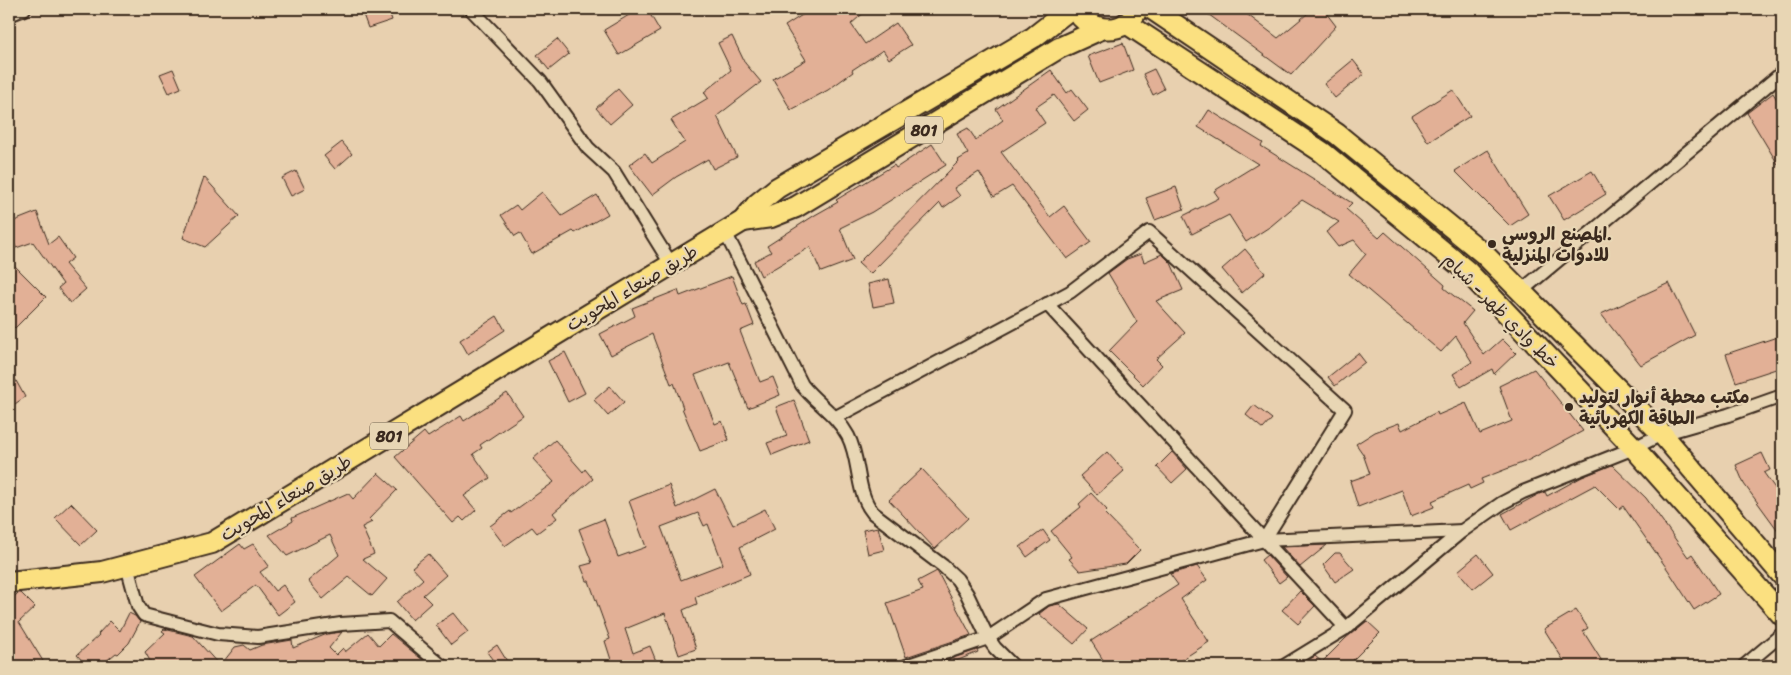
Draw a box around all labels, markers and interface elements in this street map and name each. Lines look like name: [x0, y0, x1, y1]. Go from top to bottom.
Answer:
road number: 801: [905, 116, 943, 144]
place label: المصنع الروسي. للادوات المنزلية: [1502, 218, 1613, 271]
street label: طريق صنعاء المحويت: [560, 236, 704, 340]
marker: المصنع الروسي. للادوات المنزلية: [1486, 238, 1498, 250]
street label: خط وادي ظهر - شبام: [1435, 245, 1567, 377]
place label: مكتب محطة أنوار لتوليد الطاقة الكهربائية: [1579, 381, 1750, 434]
marker: مكتب محطة أنوار لتوليد الطاقة الكهربائية: [1563, 401, 1575, 413]
road number: 801: [370, 422, 408, 450]
street label: طريق صنعاء المحويت: [214, 446, 358, 550]

